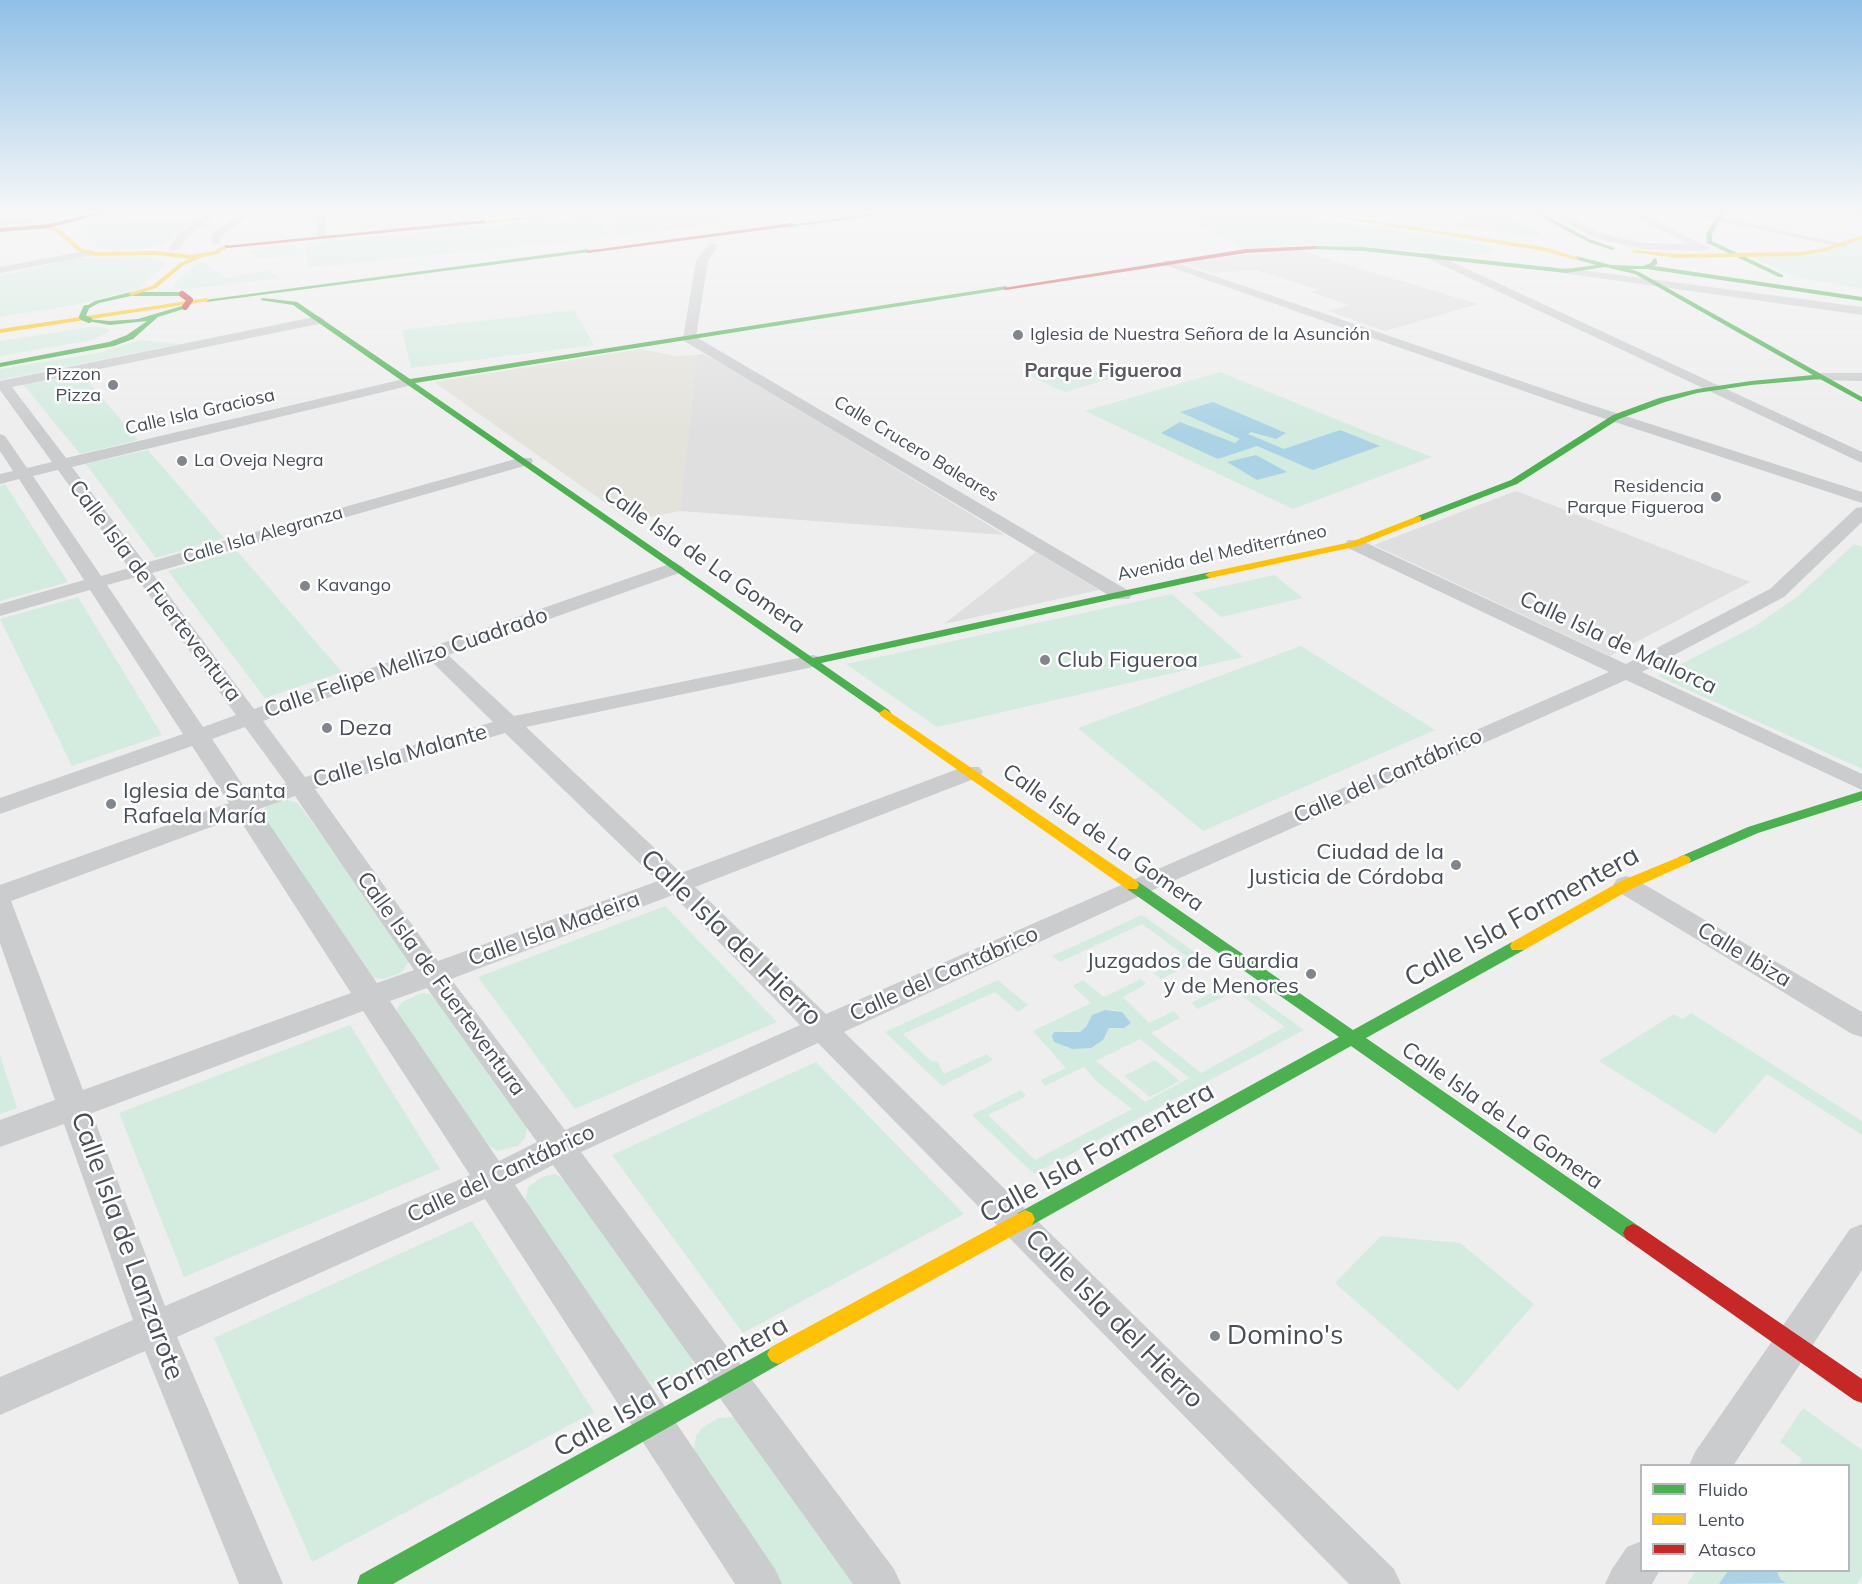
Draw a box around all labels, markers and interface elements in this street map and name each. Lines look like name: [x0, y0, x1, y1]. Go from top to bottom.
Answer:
place label: Iglesia de Nuestra Señora de la Asunción: [1030, 324, 1370, 346]
marker: Iglesia de Nuestra Señora de la Asunción: [1011, 328, 1025, 342]
district label: Parque Figueroa: [1024, 359, 1182, 383]
place label: Pizzon Pizza: [46, 364, 101, 406]
marker: Pizzon Pizza: [106, 378, 120, 392]
street label: Calle Isla Graciosa: [123, 384, 277, 440]
street label: Calle Crucero Baleares: [830, 391, 1002, 507]
place label: La Oveja Negra: [194, 450, 324, 472]
marker: La Oveja Negra: [175, 454, 189, 468]
street label: Calle Isla de Fuerteventura: [63, 475, 247, 707]
place label: Residencia Parque Figueroa: [1567, 476, 1704, 518]
street label: Calle Isla de La Gomera: [598, 480, 810, 640]
marker: Residencia Parque Figueroa: [1709, 490, 1723, 504]
street label: Calle Isla Alegranza: [181, 502, 345, 568]
street label: Avenida del Mediterráneo: [1115, 520, 1329, 586]
place label: Kavango: [317, 575, 391, 597]
marker: Kavango: [298, 579, 312, 593]
street label: Calle Isla de Mallorca: [1515, 586, 1721, 700]
street label: Calle Felipe Mellizo Cuadrado: [261, 602, 551, 724]
place label: Club Figueroa: [1057, 647, 1198, 673]
marker: Club Figueroa: [1038, 653, 1052, 667]
place label: Deza: [339, 715, 392, 741]
street label: Calle Isla Malante: [310, 719, 490, 793]
marker: Deza: [320, 721, 334, 735]
street label: Calle del Cantábrico: [1290, 723, 1486, 829]
street label: Calle Isla de La Gomera: [997, 758, 1209, 918]
place label: Iglesia de Santa Rafaela María: [123, 778, 286, 830]
marker: Iglesia de Santa Rafaela María: [104, 797, 118, 811]
place label: Ciudad de la Justicia de Córdoba: [1248, 839, 1444, 890]
street label: Calle Isla Formentera: [1399, 839, 1645, 995]
street label: Calle Isla del Hierro: [633, 843, 829, 1033]
marker: Ciudad de la Justicia de Córdoba: [1449, 858, 1463, 872]
street label: Calle Isla de Fuerteventura: [351, 867, 531, 1101]
street label: Calle Isla Madeira: [465, 886, 643, 972]
street label: Calle Ibiza: [1692, 917, 1796, 993]
street label: Calle del Cantábrico: [846, 921, 1042, 1027]
place label: Juzgados de Guardia y de Menores: [1087, 948, 1299, 999]
marker: Juzgados de Guardia y de Menores: [1304, 967, 1318, 981]
street label: Calle Isla de La Gomera: [1396, 1036, 1608, 1196]
street label: Calle Isla Formentera: [974, 1075, 1220, 1231]
street label: Calle Isla de Lanzarote: [63, 1108, 191, 1384]
street label: Calle del Cantábrico: [403, 1119, 599, 1229]
street label: Calle Isla del Hierro: [1018, 1223, 1210, 1415]
street label: Calle Isla Formentera: [548, 1309, 794, 1465]
place label: Domino's: [1227, 1320, 1343, 1352]
marker: Domino's: [1208, 1329, 1222, 1343]
legend: [1640, 1464, 1850, 1572]
text: Fluido: [1698, 1478, 1748, 1501]
text: Lento: [1698, 1508, 1745, 1531]
text: Atasco: [1698, 1538, 1756, 1561]

